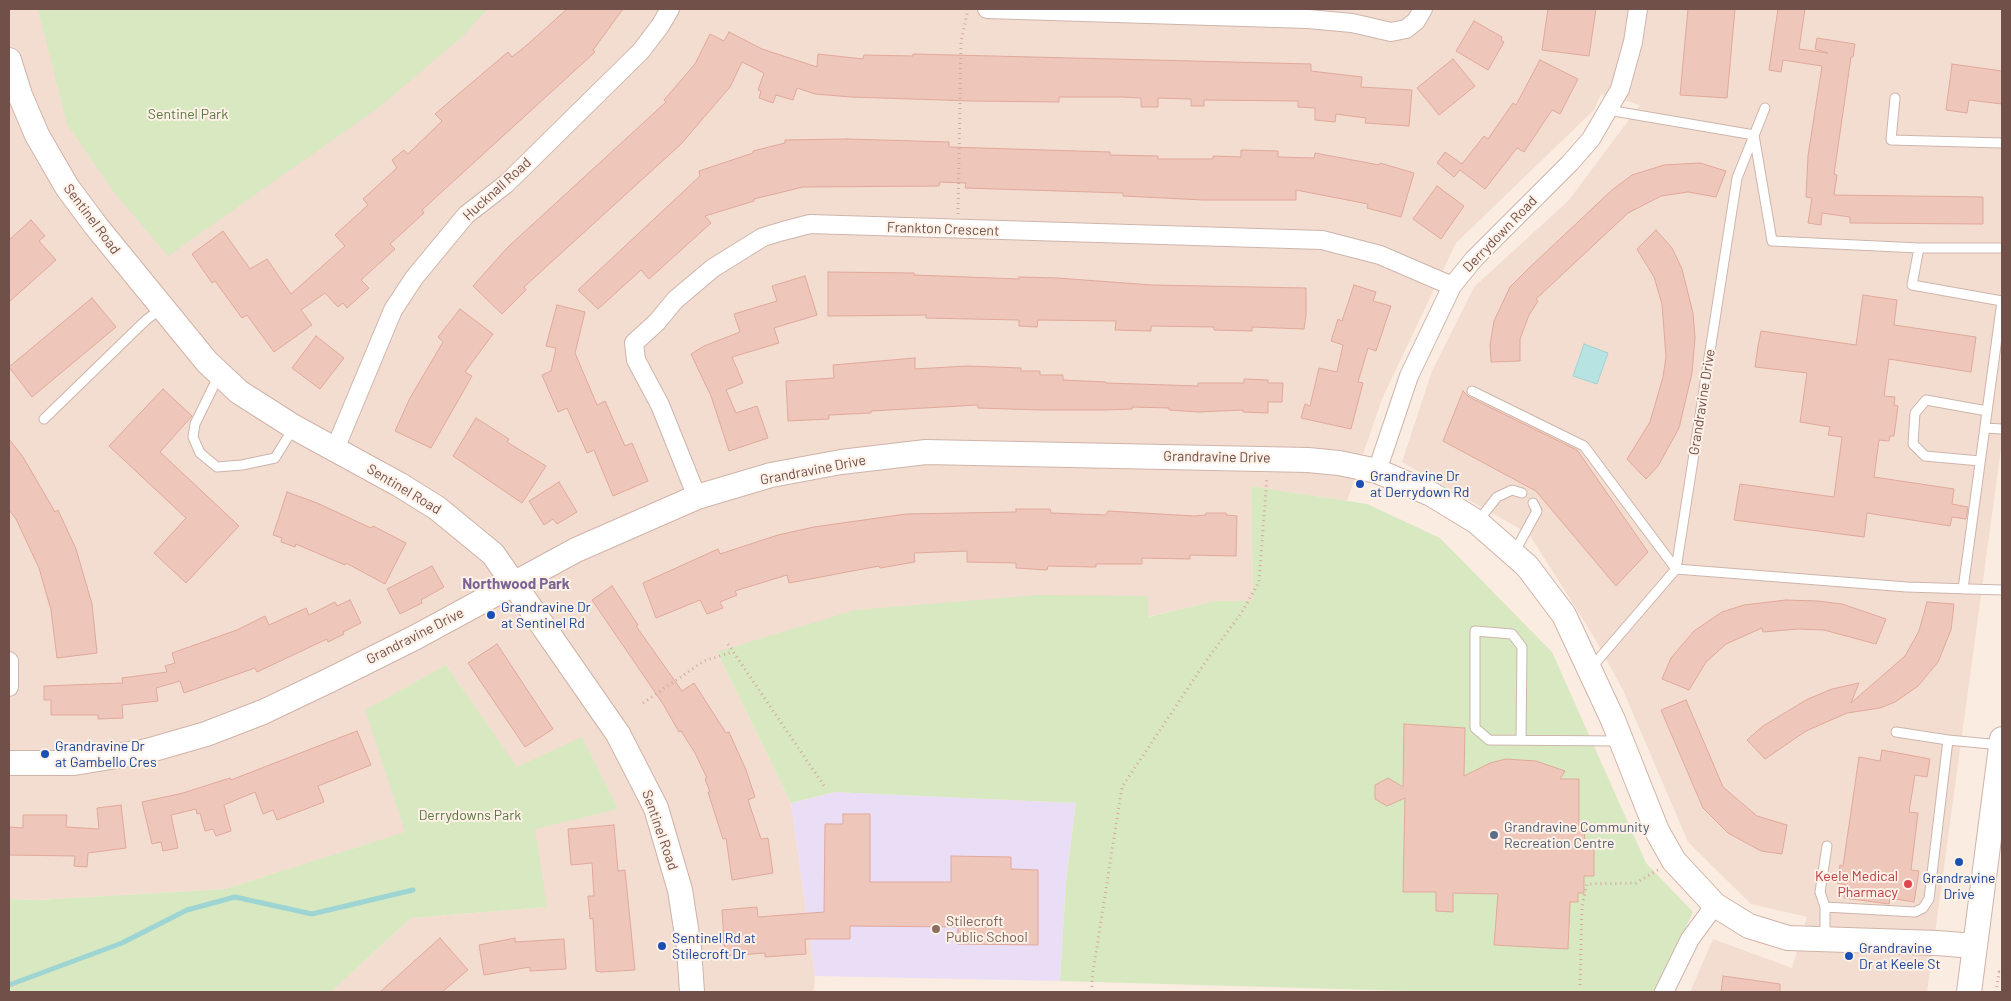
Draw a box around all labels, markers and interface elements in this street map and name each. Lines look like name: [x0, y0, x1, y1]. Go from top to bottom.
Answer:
park label: Sentinel Park: [148, 106, 228, 122]
street label: Hucknall Road: [459, 154, 535, 224]
street label: Sentinel Road: [60, 181, 124, 257]
street label: Derrydown Road: [1459, 192, 1541, 276]
street label: Frankton Crescent: [887, 219, 999, 239]
street label: Grandravine Drive: [1685, 348, 1719, 456]
street label: Grandravine Drive: [1163, 448, 1271, 466]
street label: Grandravine Drive: [759, 452, 867, 488]
street label: Sentinel Road: [364, 460, 444, 518]
place label: Grandravine Dr at Derrydown Rd: [1370, 468, 1470, 501]
marker: Grandravine Dr at Derrydown Rd: [1354, 478, 1366, 490]
district label: Northwood Park: [462, 575, 570, 593]
place label: Grandravine Dr at Sentinel Rd: [501, 599, 591, 632]
street label: Grandravine Drive: [363, 604, 467, 668]
marker: Grandravine Dr at Sentinel Rd: [485, 609, 497, 621]
place label: Grandravine Dr at Gambello Cres: [55, 738, 157, 770]
marker: Grandravine Dr at Gambello Cres: [39, 748, 51, 760]
street label: Sentinel Road: [638, 788, 682, 872]
park label: Derrydowns Park: [419, 807, 521, 823]
place label: Grandravine Community Recreation Centre: [1504, 819, 1649, 852]
marker: Grandravine Community Recreation Centre: [1488, 829, 1500, 841]
marker: Grandravine Drive: [1953, 856, 1965, 868]
place label: Keele Medical Pharmacy: [1815, 868, 1898, 900]
place label: Grandravine Drive: [1922, 870, 1996, 902]
marker: Keele Medical Pharmacy: [1902, 878, 1914, 890]
place label: Stilecroft Public School: [946, 913, 1028, 946]
marker: Stilecroft Public School: [930, 923, 942, 935]
place label: Sentinel Rd at Stilecroft Dr: [672, 930, 756, 962]
marker: Sentinel Rd at Stilecroft Dr: [656, 940, 668, 952]
place label: Grandravine Dr at Keele St: [1859, 940, 1941, 972]
marker: Grandravine Dr at Keele St: [1843, 950, 1855, 962]

